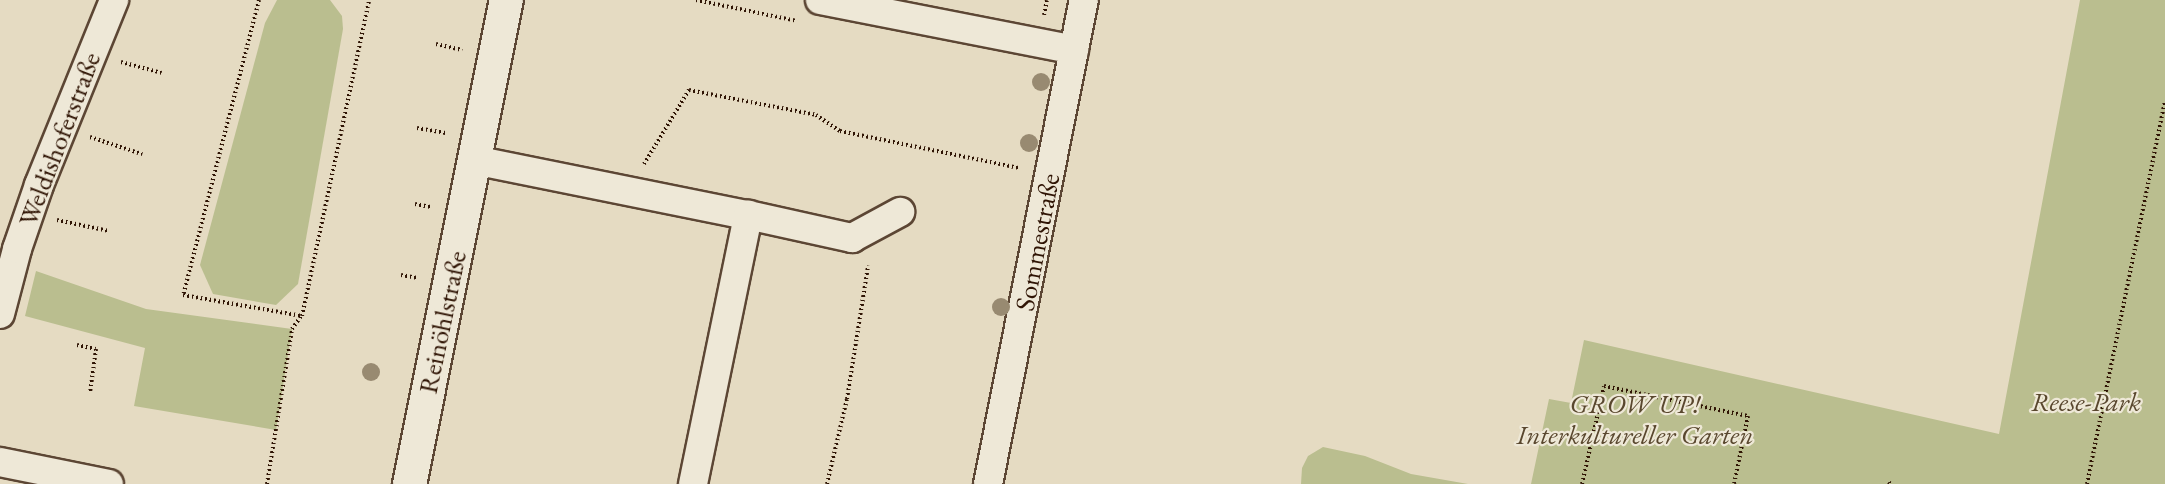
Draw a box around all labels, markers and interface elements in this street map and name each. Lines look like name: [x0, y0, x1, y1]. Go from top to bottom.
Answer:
street label: Weldishoferstraße: [11, 47, 107, 231]
street label: Sommestraße: [1008, 170, 1066, 314]
street label: Reinöhlstraße: [411, 248, 473, 396]
park label: Reese-Park: [2031, 386, 2141, 418]
park label: GROW UP! Interkultureller Garten: [1516, 387, 1754, 450]

